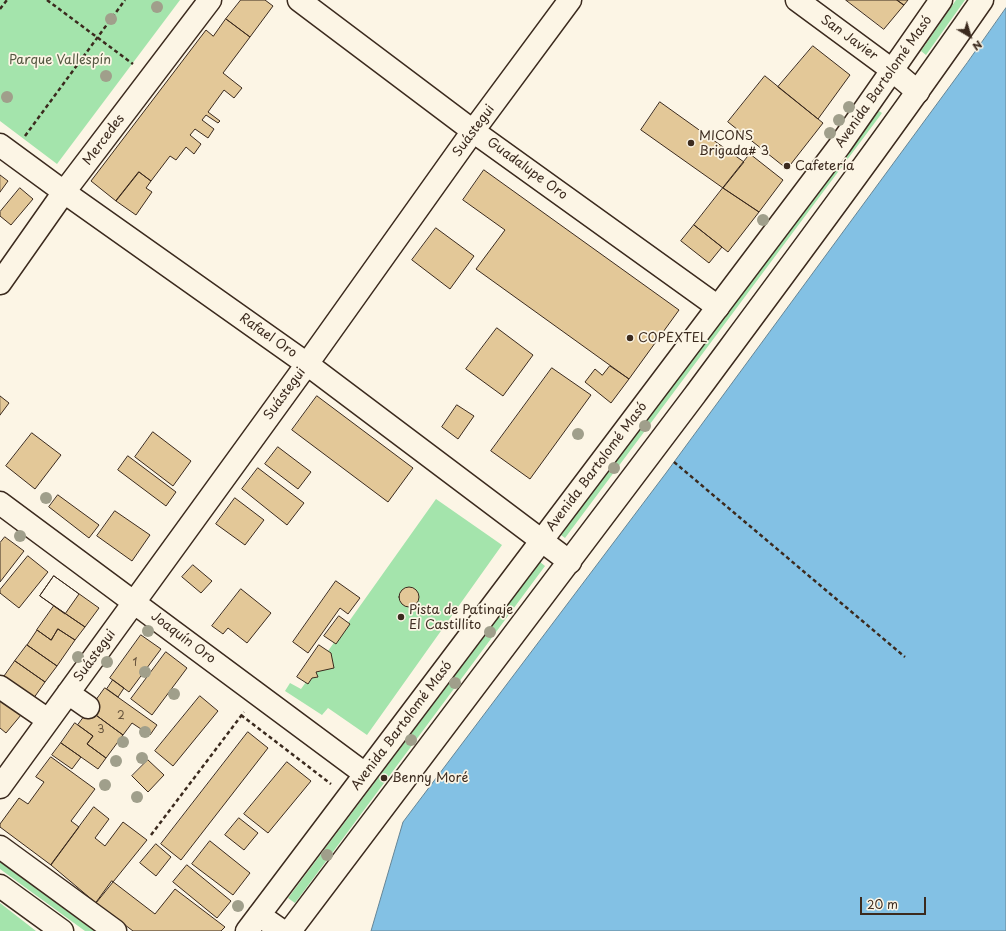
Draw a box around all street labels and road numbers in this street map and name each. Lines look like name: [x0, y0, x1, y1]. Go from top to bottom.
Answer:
street label: San Javier: [818, 12, 880, 64]
street label: Avenida Bartolomé Masó: [832, 13, 936, 151]
street label: Suástegui: [450, 102, 498, 160]
street label: Mercedes: [80, 112, 128, 168]
street label: Guadalupe Oro: [484, 135, 570, 203]
street label: Rafael Oro: [236, 311, 300, 361]
street label: Suástegui: [261, 365, 309, 423]
street label: Avenida Bartolomé Masó: [543, 399, 651, 535]
street label: Joaquín Oro: [148, 609, 218, 667]
street label: Suástegui: [71, 627, 119, 685]
street label: Avenida Bartolomé Masó: [348, 658, 456, 794]

